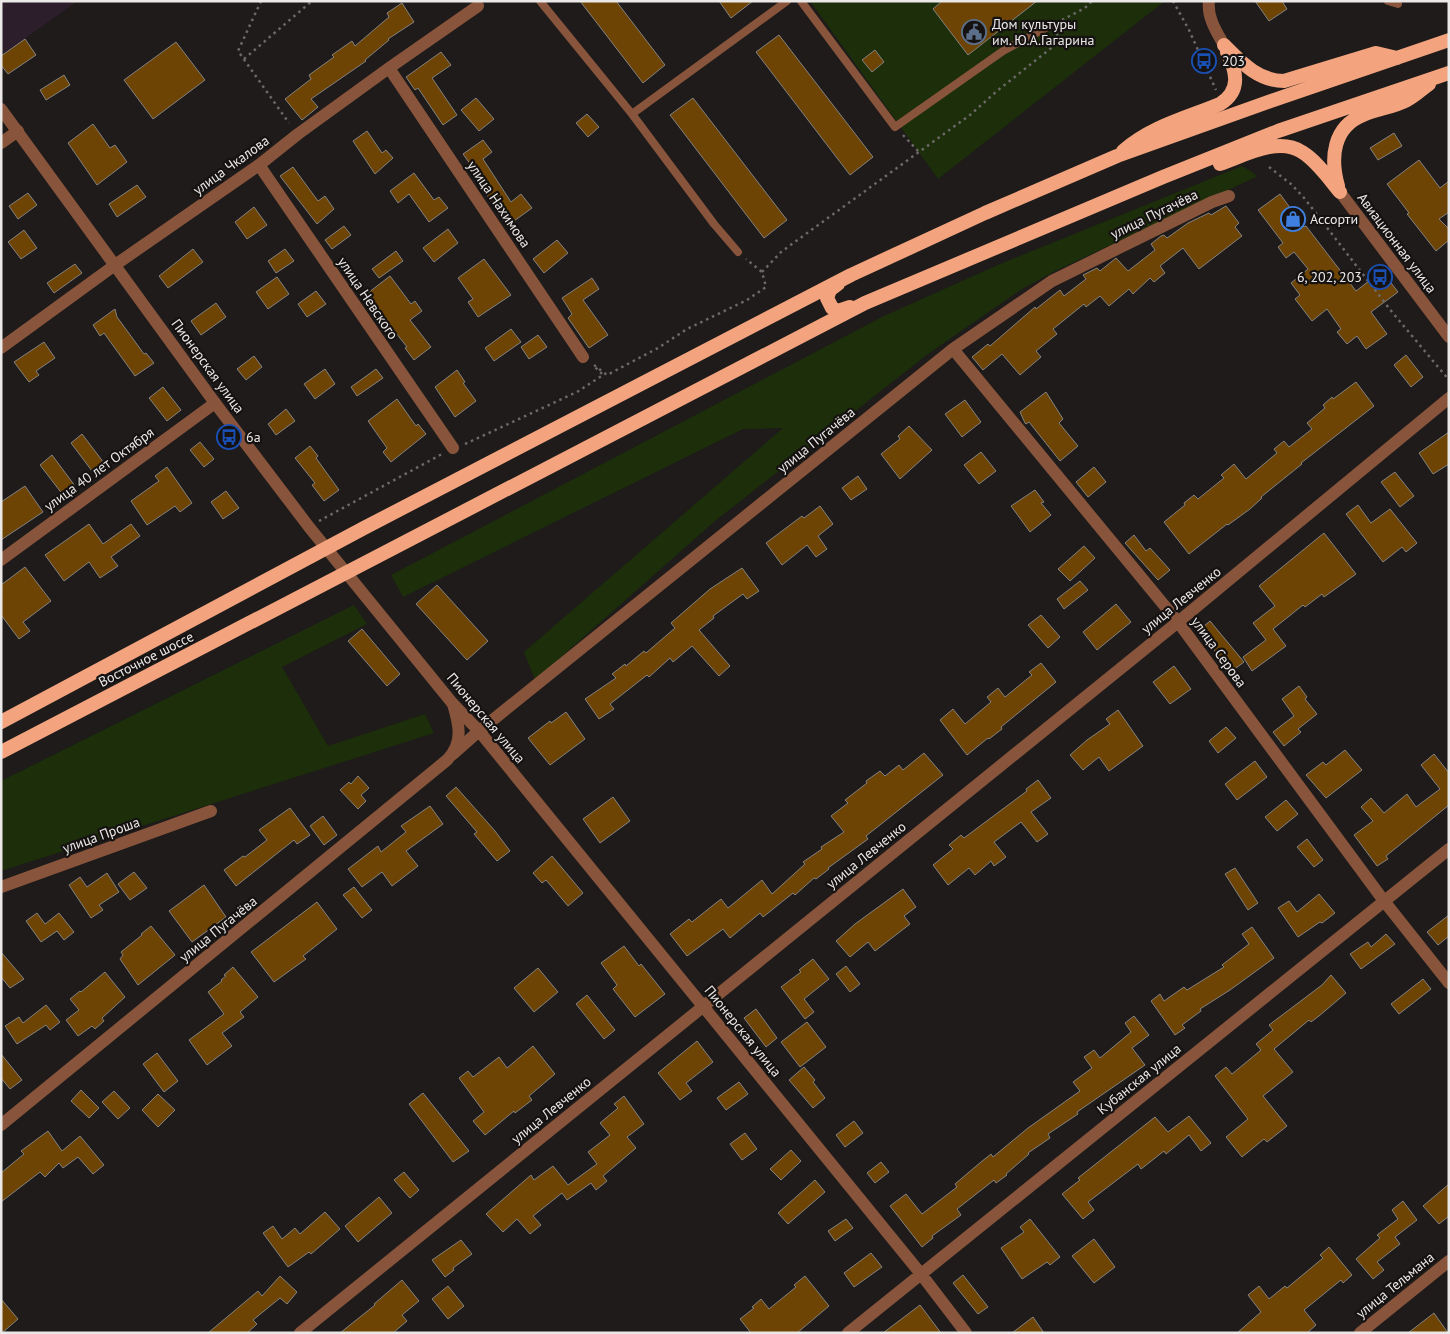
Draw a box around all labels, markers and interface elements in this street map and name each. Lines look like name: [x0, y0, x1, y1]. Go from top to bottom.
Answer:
place label: Дом культуры им. Ю.А.Гагарина: [992, 15, 1094, 49]
public building icon: Дом культуры им. Ю.А.Гагарина: [961, 19, 987, 45]
bus stop icon: 203: [1191, 48, 1217, 74]
place label: 203: [1222, 52, 1245, 70]
street label: улица Чкалова: [189, 131, 273, 199]
street label: улица Нахимова: [463, 157, 535, 251]
street label: улица Пугачёва: [1107, 185, 1201, 243]
street label: Авиационная улица: [1354, 189, 1441, 297]
shop icon: Ассорти: [1280, 206, 1306, 232]
place label: Ассорти: [1310, 210, 1358, 228]
street label: улица Невского: [334, 253, 402, 343]
bus stop icon: 6, 202, 203: [1367, 264, 1393, 290]
place label: 6, 202, 203: [1297, 268, 1362, 286]
street label: Пионерская улица: [168, 315, 248, 417]
street label: улица Пугачёва: [773, 403, 859, 477]
street label: улица 40 лет Октября: [40, 423, 158, 515]
bus stop icon: 6а: [216, 424, 242, 450]
place label: 6а: [246, 428, 261, 446]
street label: улица Левченко: [1137, 562, 1225, 638]
street label: улица Серова: [1187, 613, 1251, 691]
street label: Восточное шоссе: [95, 627, 197, 691]
street label: Пионерская улица: [443, 669, 529, 767]
street label: улица Проша: [60, 813, 142, 857]
street label: улица Левченко: [822, 817, 910, 893]
street label: улица Пугачёва: [175, 892, 261, 966]
street label: Пионерская улица: [701, 982, 785, 1080]
street label: Кубанская улица: [1093, 1040, 1185, 1118]
street label: улица Левченко: [507, 1072, 595, 1148]
street label: улица Тельмана: [1352, 1248, 1438, 1322]

